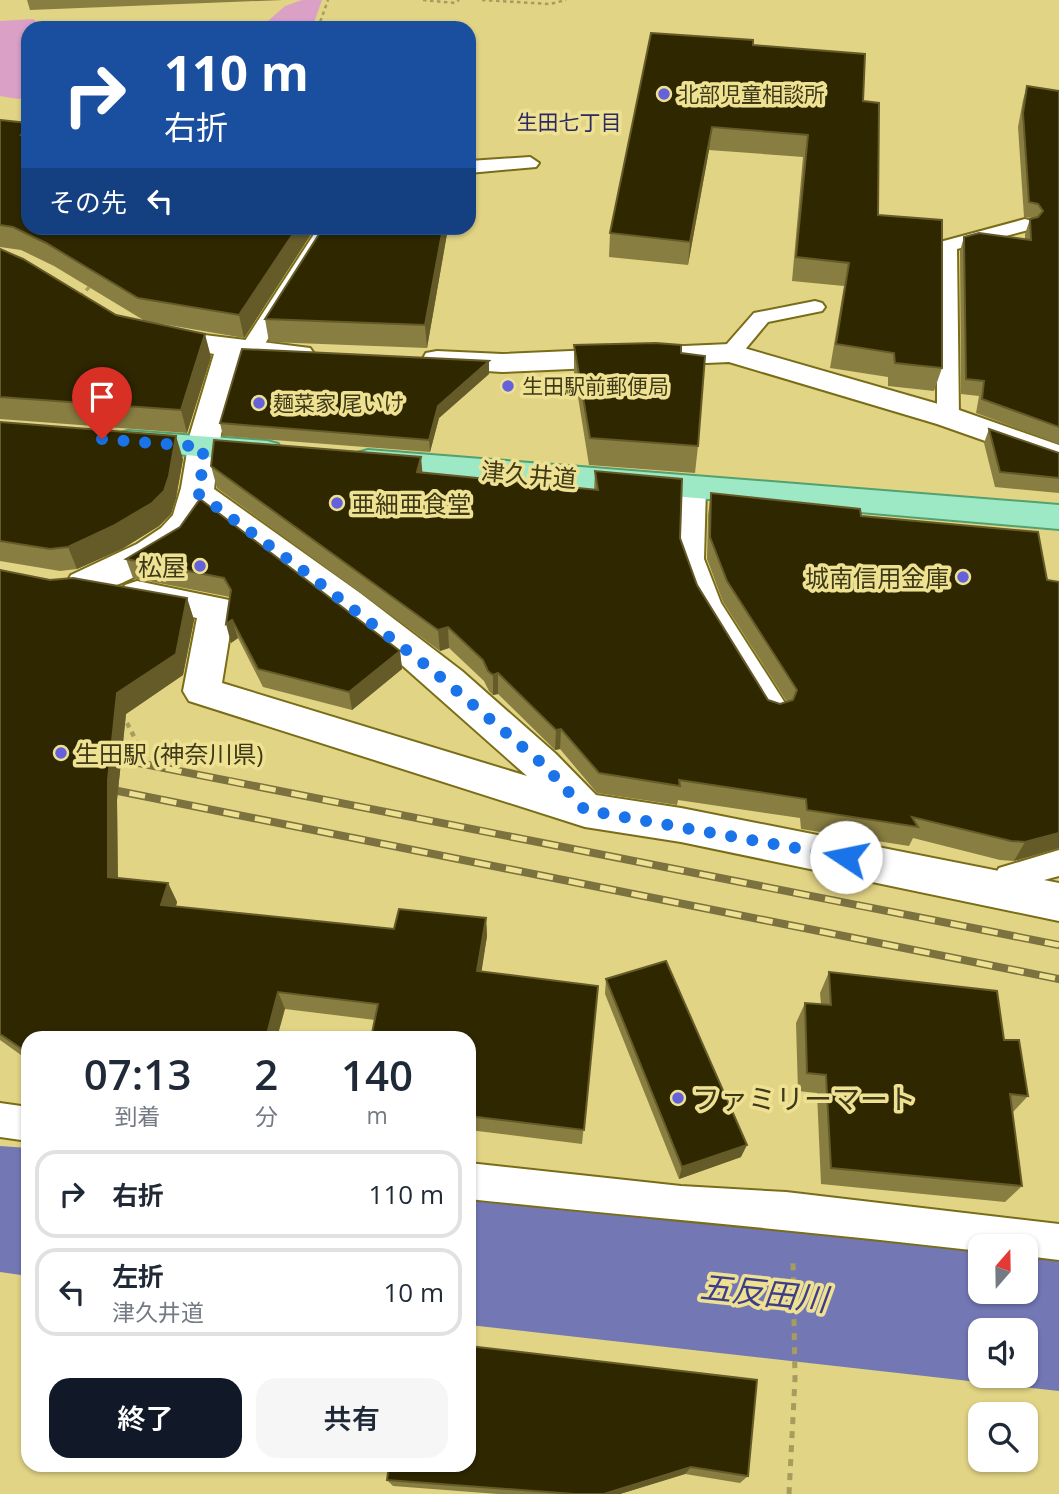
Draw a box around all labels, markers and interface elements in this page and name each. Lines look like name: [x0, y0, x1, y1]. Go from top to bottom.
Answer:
text: 110 m: [164, 39, 309, 105]
icon: right: [49, 49, 140, 140]
place label: 北部児童相談所: [678, 80, 825, 108]
marker: 北部児童相談所: [656, 86, 672, 102]
text: 右折: [164, 105, 228, 148]
district label: 生田七丁目: [517, 108, 622, 136]
icon: left: [141, 182, 179, 220]
text: その先: [49, 184, 127, 220]
pin: [72, 367, 132, 439]
place label: 生田駅前郵便局: [522, 372, 669, 400]
icon: arrive: [83, 378, 121, 416]
marker: 生田駅前郵便局: [500, 378, 516, 394]
place label: 麺菜家 尾いけ: [273, 389, 404, 417]
marker: 麺菜家 尾いけ: [251, 395, 267, 411]
street label: 津久井道: [480, 453, 578, 495]
place label: 亜細亜食堂: [351, 487, 471, 520]
marker: 亜細亜食堂: [329, 495, 345, 511]
place label: 松屋: [138, 550, 186, 583]
marker: 松屋: [192, 558, 208, 574]
place label: 城南信用金庫: [805, 561, 949, 594]
marker: 城南信用金庫: [955, 569, 971, 585]
place label: 生田駅 (神奈川県): [75, 737, 263, 770]
marker: 生田駅 (神奈川県): [53, 745, 69, 761]
position arrow: [809, 820, 883, 894]
text: 07:13: [84, 1045, 191, 1102]
text: 2: [254, 1045, 278, 1102]
text: 140: [341, 1046, 413, 1103]
place label: ファミリーマート: [692, 1079, 916, 1117]
marker: ファミリーマート: [670, 1090, 686, 1106]
text: m: [366, 1099, 388, 1131]
text: 到着: [115, 1100, 161, 1132]
text: 分: [255, 1100, 278, 1132]
icon: right: [53, 1175, 91, 1213]
text: 110 m: [369, 1176, 444, 1212]
text: 右折: [112, 1177, 164, 1213]
north arrow: [968, 1234, 1038, 1304]
map controls: [968, 1234, 1038, 1472]
text: 左折: [112, 1258, 164, 1294]
water label: 五反田川: [698, 1264, 833, 1320]
icon: left: [53, 1273, 91, 1311]
text: 10 m: [383, 1274, 444, 1310]
text: 津久井道: [112, 1296, 204, 1328]
button: sound: [968, 1318, 1038, 1388]
button: 終了: [49, 1378, 242, 1458]
button: 共有: [256, 1378, 448, 1458]
button: search: [968, 1402, 1038, 1472]

